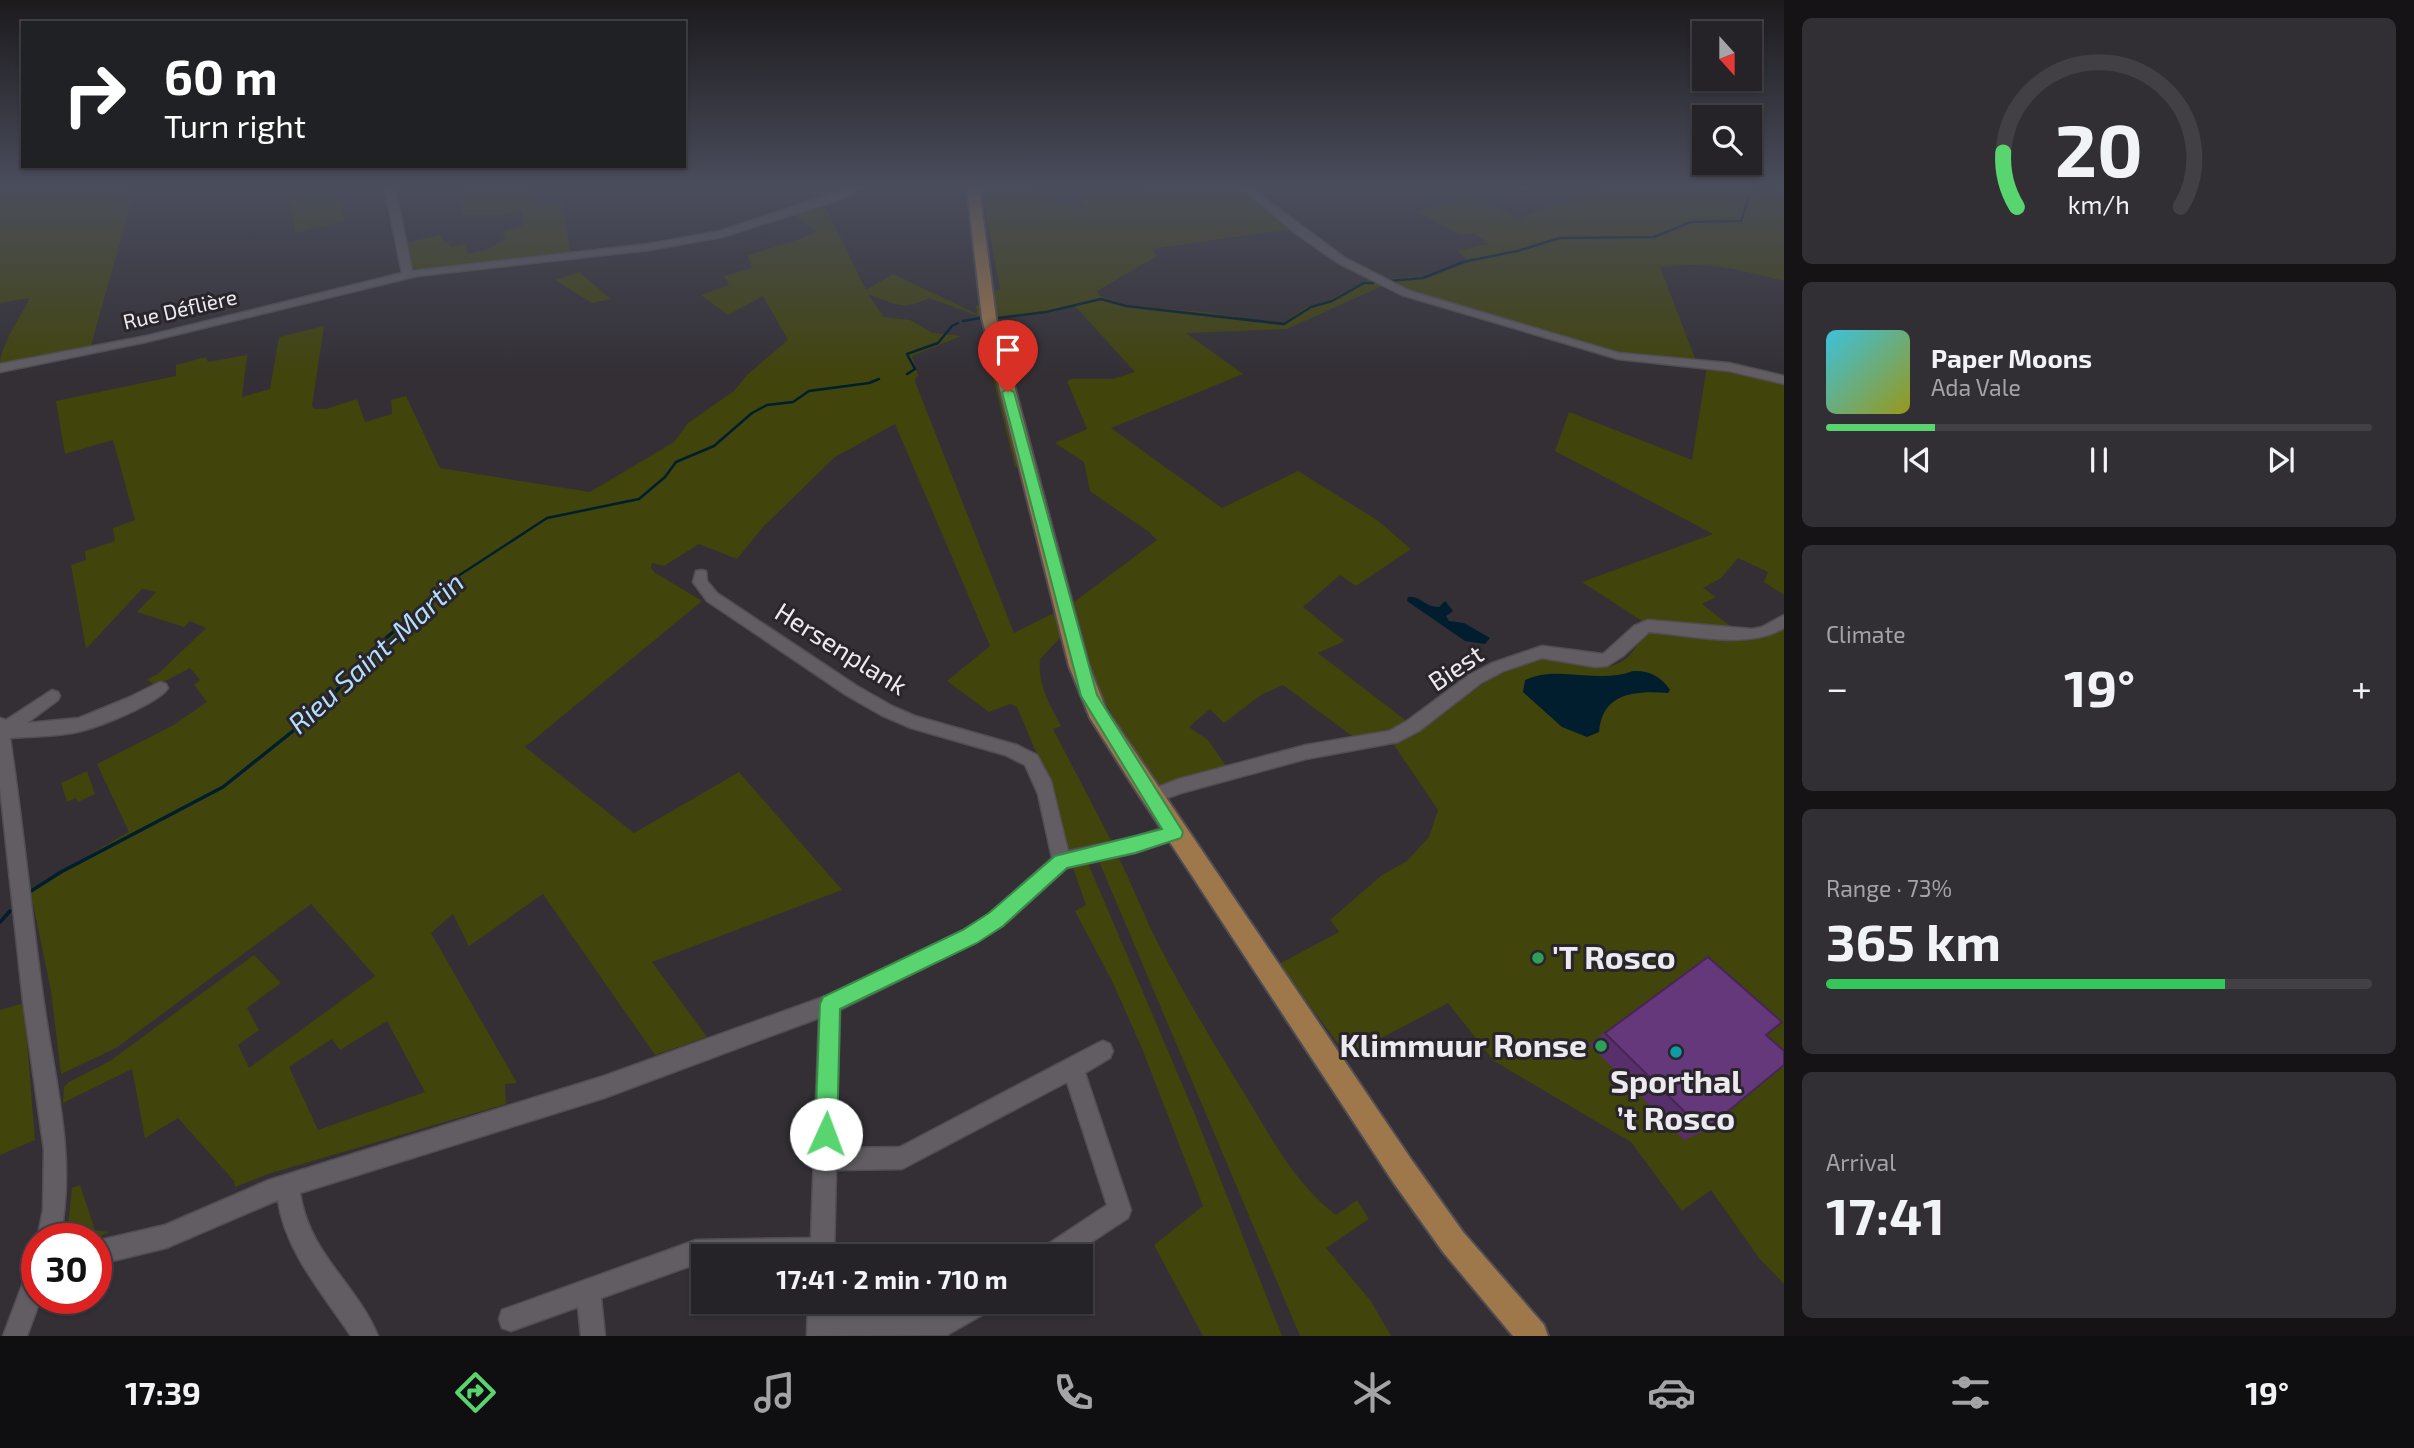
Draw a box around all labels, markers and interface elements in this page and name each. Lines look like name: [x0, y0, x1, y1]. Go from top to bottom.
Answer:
north arrow: [1692, 21, 1762, 91]
map controls: [1692, 21, 1762, 175]
text: 60 m: [164, 46, 278, 105]
icon: right: [49, 49, 140, 140]
text: 20: [2055, 104, 2143, 192]
button: search: [1692, 105, 1762, 175]
text: Turn right: [164, 106, 306, 144]
text: km/h: [2068, 189, 2130, 219]
street label: Rue Déflière: [120, 283, 239, 334]
pin: [978, 320, 1038, 392]
icon: arrive: [989, 331, 1027, 369]
text: Paper Moons: [1931, 342, 2092, 373]
text: Ada Vale: [1931, 373, 2021, 401]
icon: previous: [1898, 441, 1936, 479]
icon: pause: [2080, 441, 2118, 479]
icon: next: [2262, 441, 2300, 479]
water label: Rieu Saint-Martin: [281, 565, 470, 740]
street label: Hersenplank: [770, 595, 913, 700]
text: Climate: [1826, 620, 1906, 648]
street label: Biest: [1422, 637, 1489, 696]
text: 19°: [2064, 655, 2135, 717]
text: −: [1826, 664, 1848, 710]
text: +: [2351, 664, 2372, 710]
text: Range · 73%: [1826, 874, 1952, 902]
text: 365 km: [1826, 909, 2001, 971]
place label: 'T Rosco: [1552, 937, 1676, 975]
marker: 'T Rosco: [1530, 950, 1546, 966]
place label: Klimmuur Ronse: [1339, 1025, 1587, 1063]
marker: Klimmuur Ronse: [1593, 1038, 1609, 1054]
marker: Sporthal ’t Rosco: [1668, 1044, 1684, 1060]
place label: Sporthal ’t Rosco: [1610, 1061, 1742, 1136]
position arrow: [789, 1097, 863, 1171]
text: Arrival: [1826, 1148, 1896, 1176]
text: 17:41: [1826, 1183, 1945, 1245]
speed limit sign: 30: [21, 1223, 112, 1314]
text: 17:41 · 2 min · 710 m: [776, 1263, 1008, 1294]
icon: directions: [451, 1368, 500, 1417]
icon: music: [750, 1368, 799, 1417]
icon: phone: [1049, 1368, 1098, 1417]
icon: climate: [1348, 1368, 1397, 1417]
icon: car: [1647, 1368, 1696, 1417]
icon: filters: [1946, 1368, 1995, 1417]
text: 17:39: [125, 1373, 201, 1411]
text: 19°: [2245, 1373, 2289, 1411]

